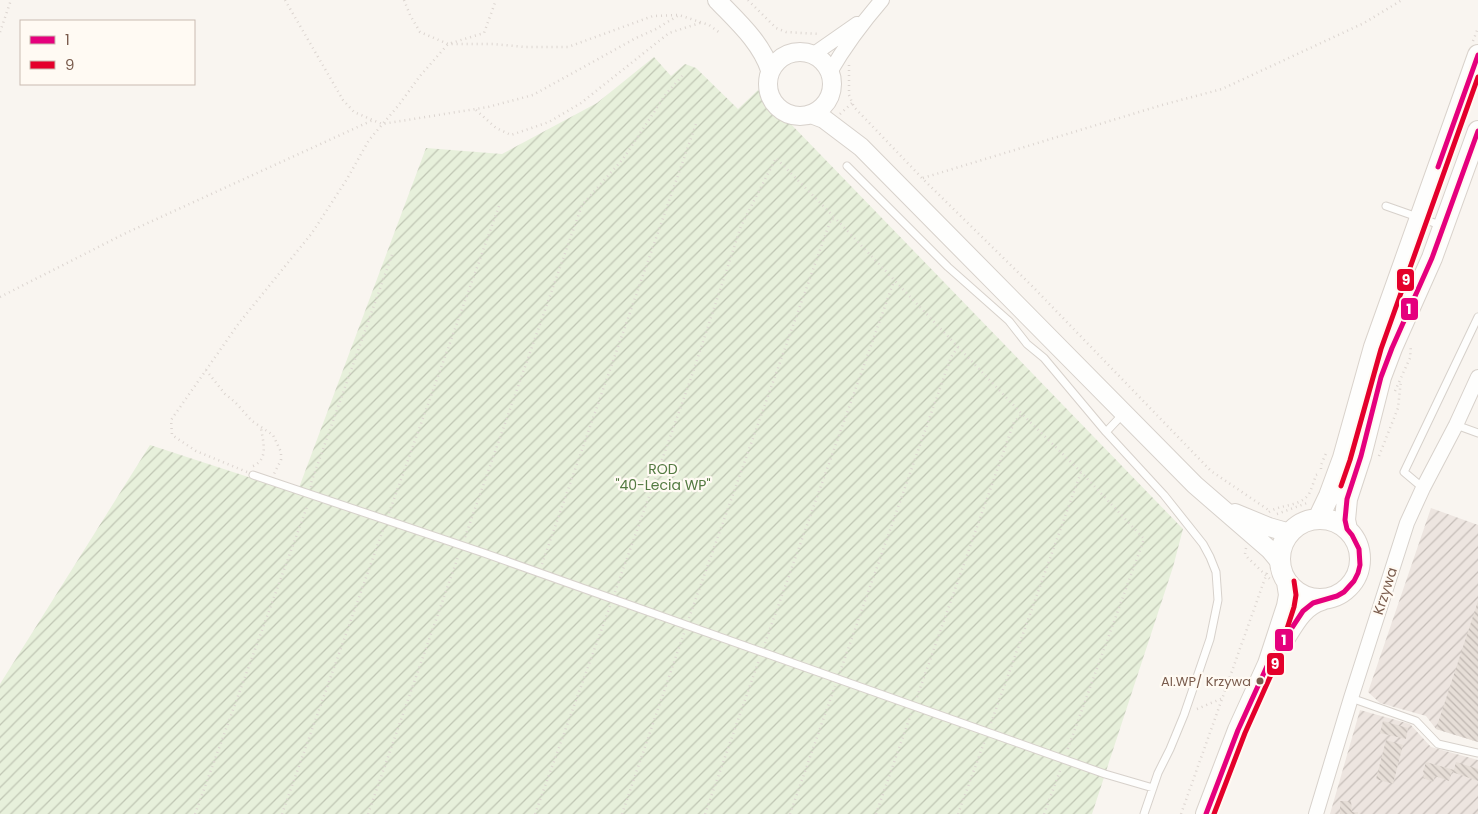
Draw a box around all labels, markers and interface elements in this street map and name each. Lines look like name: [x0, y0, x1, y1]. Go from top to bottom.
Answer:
legend: [20, 20, 195, 85]
text: 1: [65, 29, 70, 50]
text: 9: [65, 54, 74, 75]
line badge: 9: [1396, 268, 1415, 292]
text: 9: [1402, 270, 1410, 290]
line badge: 1: [1400, 297, 1419, 321]
text: 1: [1406, 299, 1412, 319]
park label: ROD "40-Lecia WP": [615, 459, 711, 495]
street label: Krzywa: [1368, 565, 1402, 617]
line badge: 1: [1274, 628, 1294, 652]
text: 1: [1281, 630, 1287, 650]
line badge: 9: [1266, 652, 1285, 676]
text: 9: [1271, 654, 1279, 674]
place label: Al.WP/ Krzywa: [1161, 672, 1251, 691]
marker: Al.WP/ Krzywa: [1255, 676, 1265, 686]

